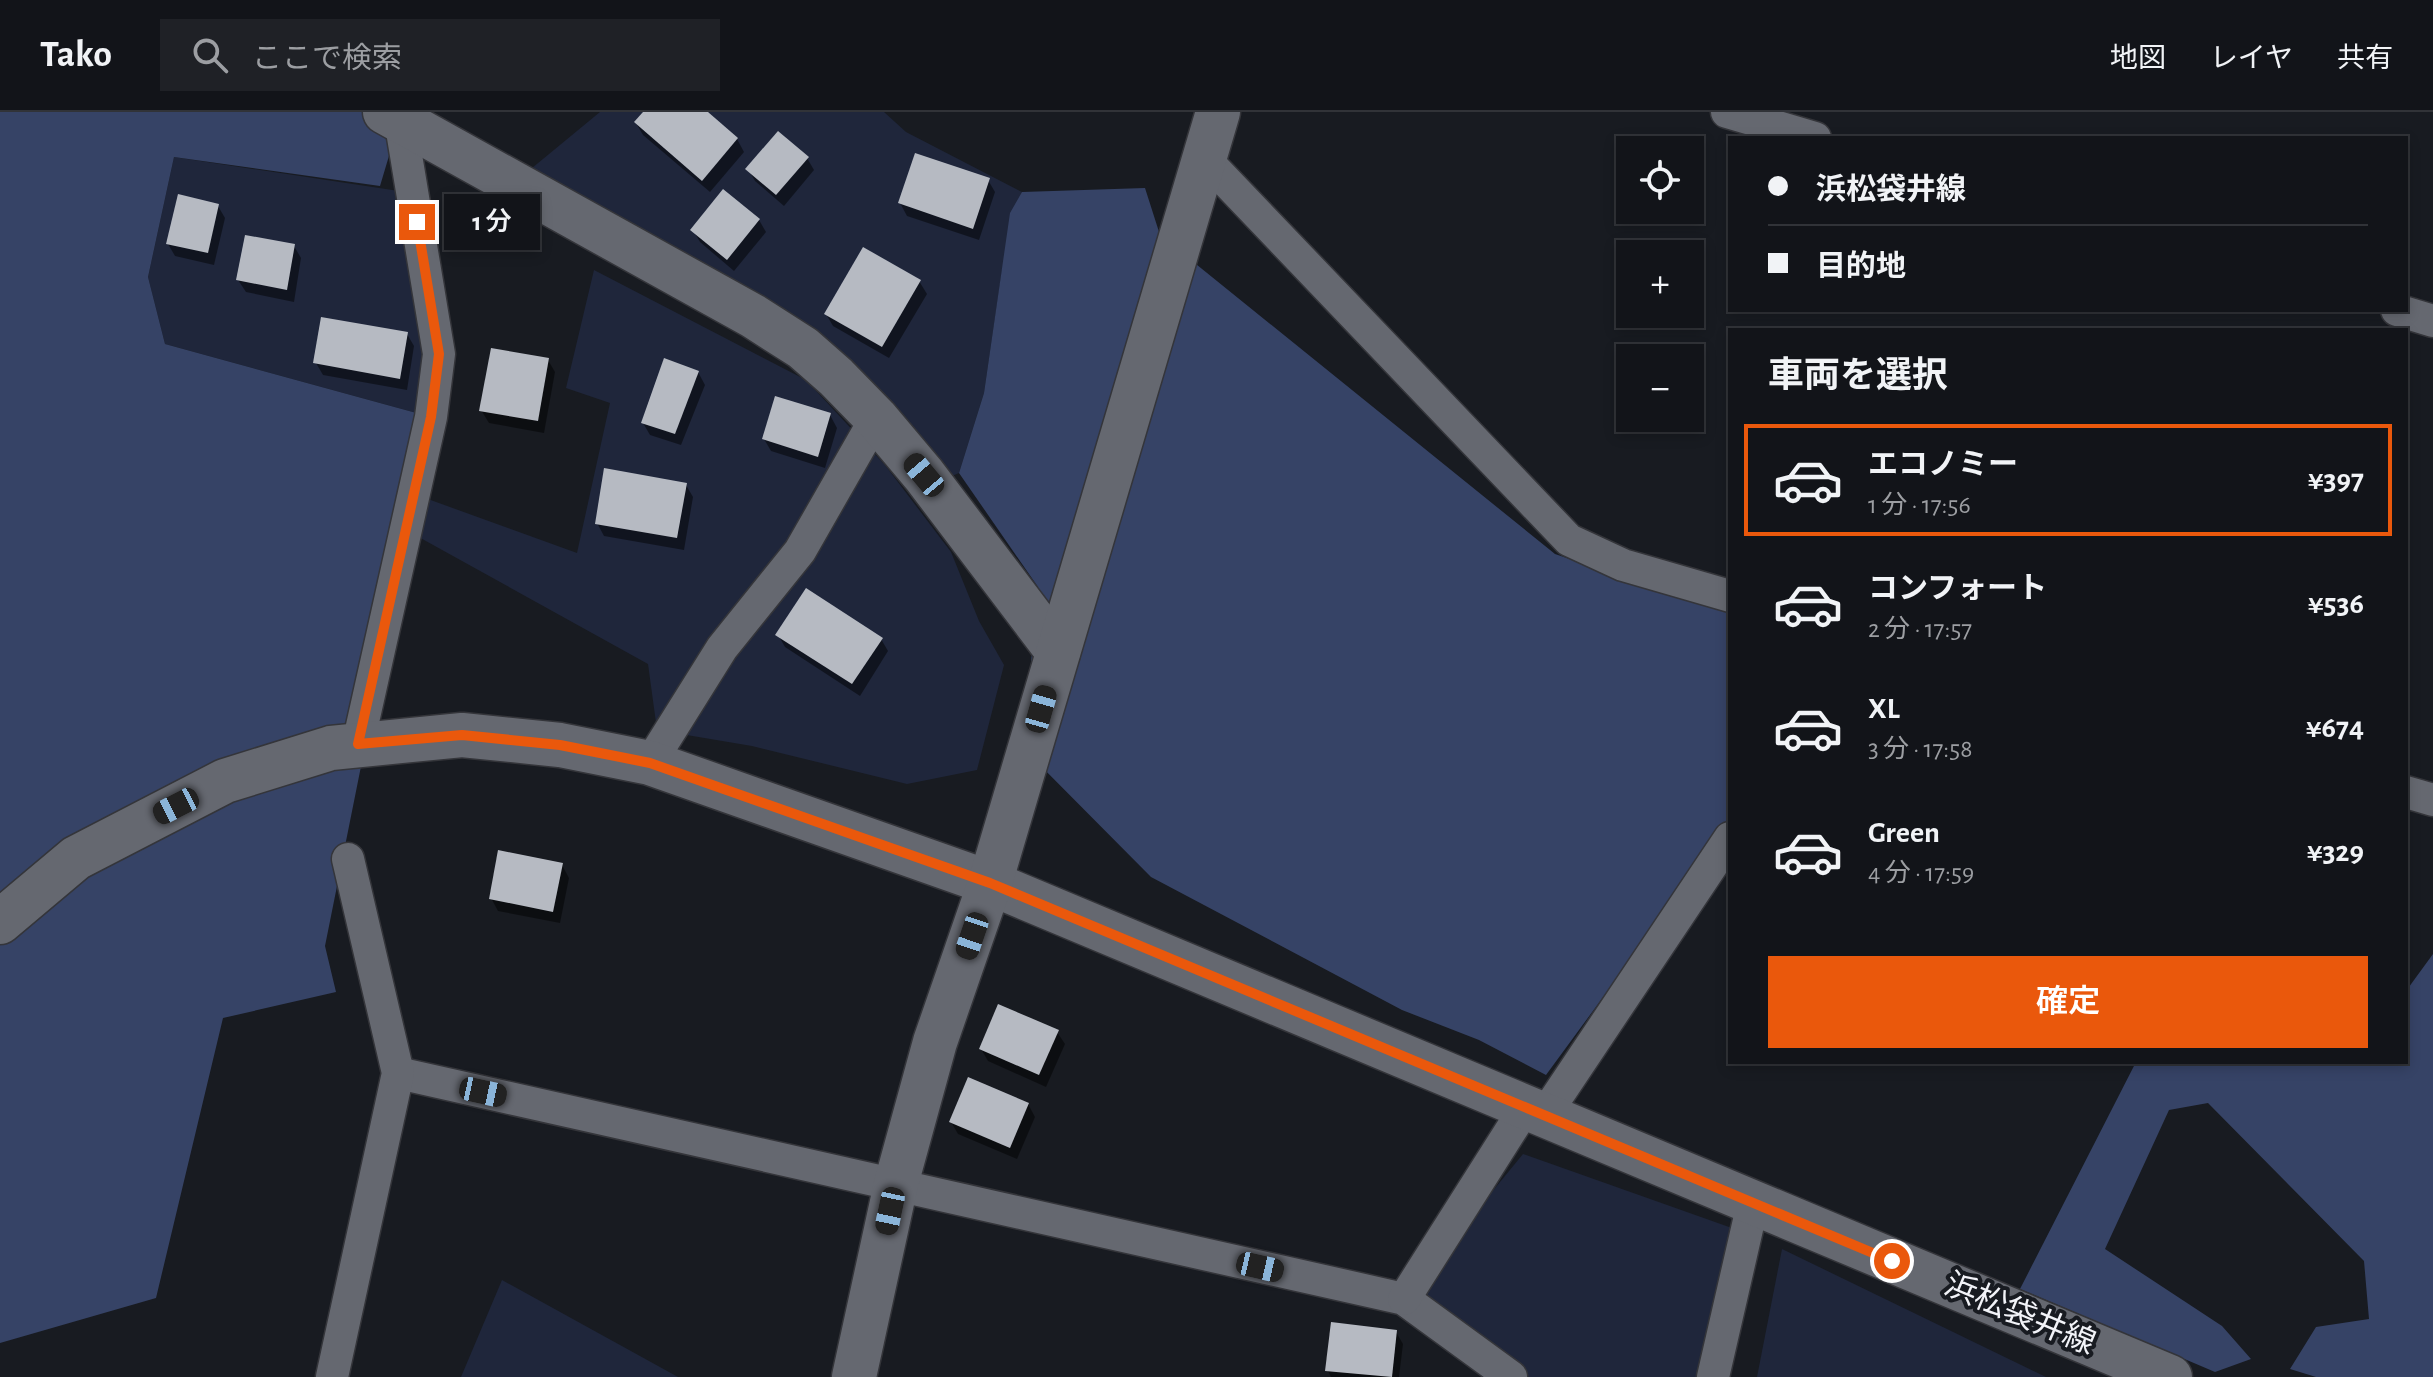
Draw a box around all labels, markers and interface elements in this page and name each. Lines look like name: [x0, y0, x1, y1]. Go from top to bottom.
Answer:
search box: [160, 19, 720, 91]
icon: search: [188, 33, 232, 77]
text: Tako: [40, 36, 112, 74]
text: ここで検索: [252, 44, 402, 74]
text: 地図: [2110, 45, 2166, 73]
text: レイヤ: [2210, 45, 2293, 73]
text: 共有: [2337, 45, 2393, 73]
map controls: [1616, 136, 1704, 432]
button: locate: [1616, 136, 1704, 224]
text: 浜松袋井線: [1816, 175, 1966, 205]
callout: 1 分: [445, 194, 541, 250]
route end: [399, 204, 435, 240]
text: 1 分: [472, 209, 512, 235]
button: +: [1616, 240, 1704, 328]
text: 目的地: [1816, 252, 1906, 282]
button: −: [1616, 344, 1704, 432]
text: 車両を選択: [1768, 358, 1948, 394]
icon: car: [1772, 444, 1844, 516]
car: [899, 449, 949, 501]
text: エコノミー: [1868, 450, 2018, 480]
text: ¥397: [2308, 465, 2364, 495]
text: 1 分 · 17:56: [1868, 492, 1971, 518]
icon: car: [1772, 568, 1844, 640]
text: コンフォート: [1868, 574, 2047, 604]
text: ¥536: [2308, 589, 2364, 619]
text: 2 分 · 17:57: [1868, 616, 1972, 642]
car: [1023, 683, 1059, 735]
icon: car: [1772, 692, 1844, 764]
text: XL: [1868, 694, 1900, 724]
text: ¥674: [2306, 713, 2364, 743]
text: 3 分 · 17:58: [1868, 736, 1972, 762]
car: [149, 784, 203, 828]
icon: car: [1772, 816, 1844, 888]
text: Green: [1868, 818, 1940, 848]
text: ¥329: [2307, 837, 2364, 867]
text: 4 分 · 17:59: [1868, 860, 1974, 886]
car: [953, 909, 991, 963]
button: 確定: [1768, 956, 2368, 1048]
car: [457, 1075, 509, 1109]
car: [873, 1185, 907, 1237]
route start: [1874, 1243, 1910, 1279]
car: [1234, 1250, 1286, 1284]
street label: 浜松袋井線: [1940, 1266, 2101, 1360]

